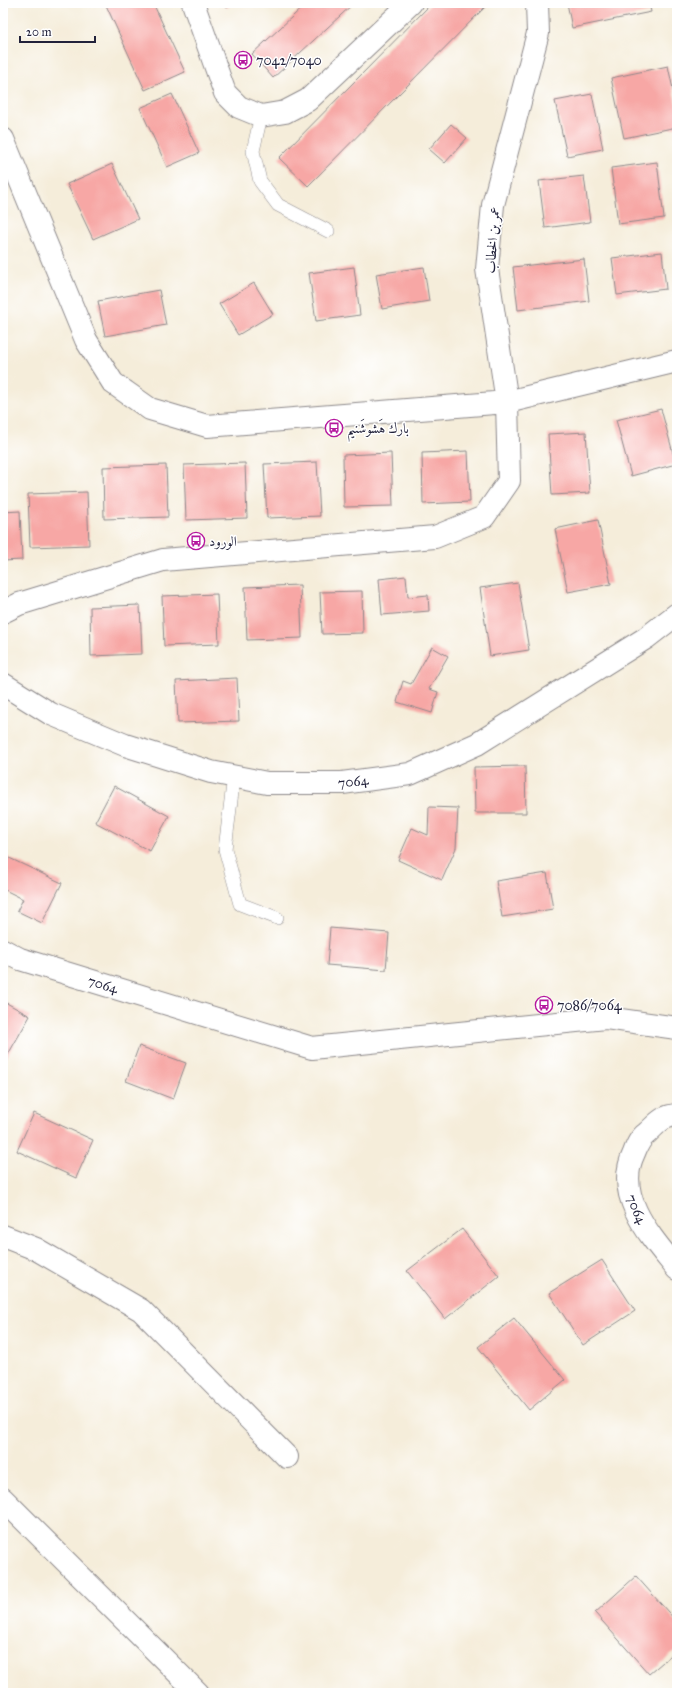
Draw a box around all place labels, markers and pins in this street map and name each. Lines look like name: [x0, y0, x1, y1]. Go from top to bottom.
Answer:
bus stop icon: 7042/7040: [233, 50, 253, 70]
place label: 7042/7040: [256, 52, 322, 69]
bus stop icon: بارك هَشوشَنيم: [324, 418, 344, 438]
place label: بارك هَشوشَنيم: [347, 418, 409, 442]
bus stop icon: الورود: [186, 531, 206, 551]
place label: الورود: [209, 533, 237, 550]
bus stop icon: 7086/7064: [534, 995, 554, 1015]
place label: 7086/7064: [557, 997, 623, 1014]

